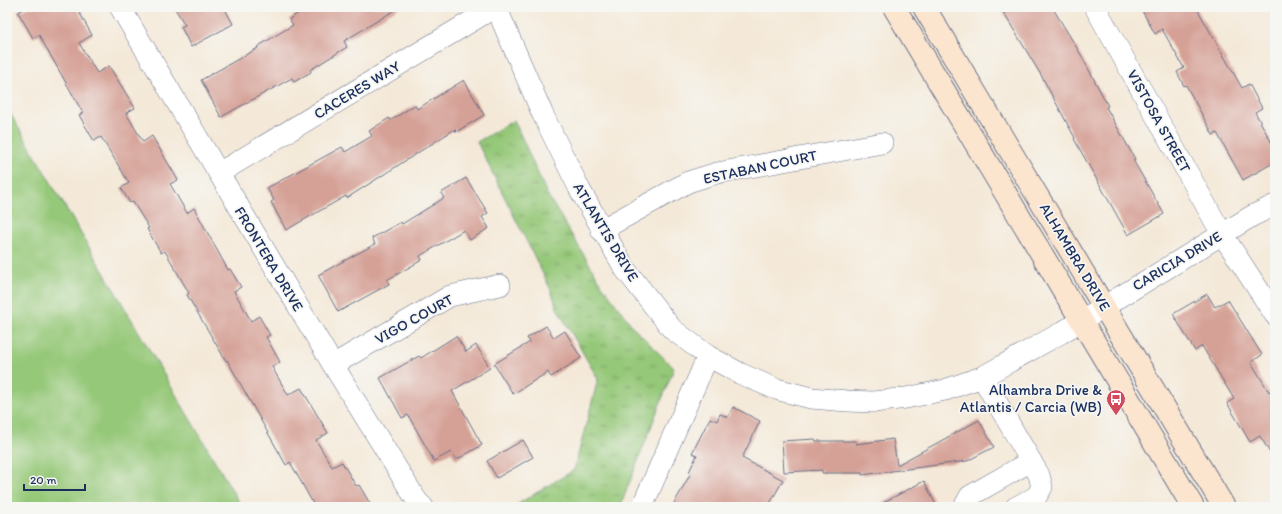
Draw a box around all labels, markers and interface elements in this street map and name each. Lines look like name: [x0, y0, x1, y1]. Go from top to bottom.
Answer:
street label: CACERES WAY: [311, 57, 404, 123]
street label: VISTOSA STREET: [1123, 67, 1195, 176]
street label: ESTABAN COURT: [702, 146, 819, 188]
street label: ATLANTIS DRIVE: [569, 179, 643, 285]
street label: ALHAMBRA DRIVE: [1036, 200, 1114, 314]
street label: FRONTERA DRIVE: [231, 203, 307, 315]
street label: CARICIA DRIVE: [1129, 227, 1225, 295]
street label: VIGO COURT: [372, 290, 457, 348]
place label: Alhambra Drive & Atlantis / Carcia (WB): [960, 381, 1102, 416]
bus stop icon: Alhambra Drive & Atlantis / Carcia (WB): [1105, 388, 1127, 416]
scale bar: [24, 466, 85, 492]
text: 20 m: [30, 473, 57, 487]

